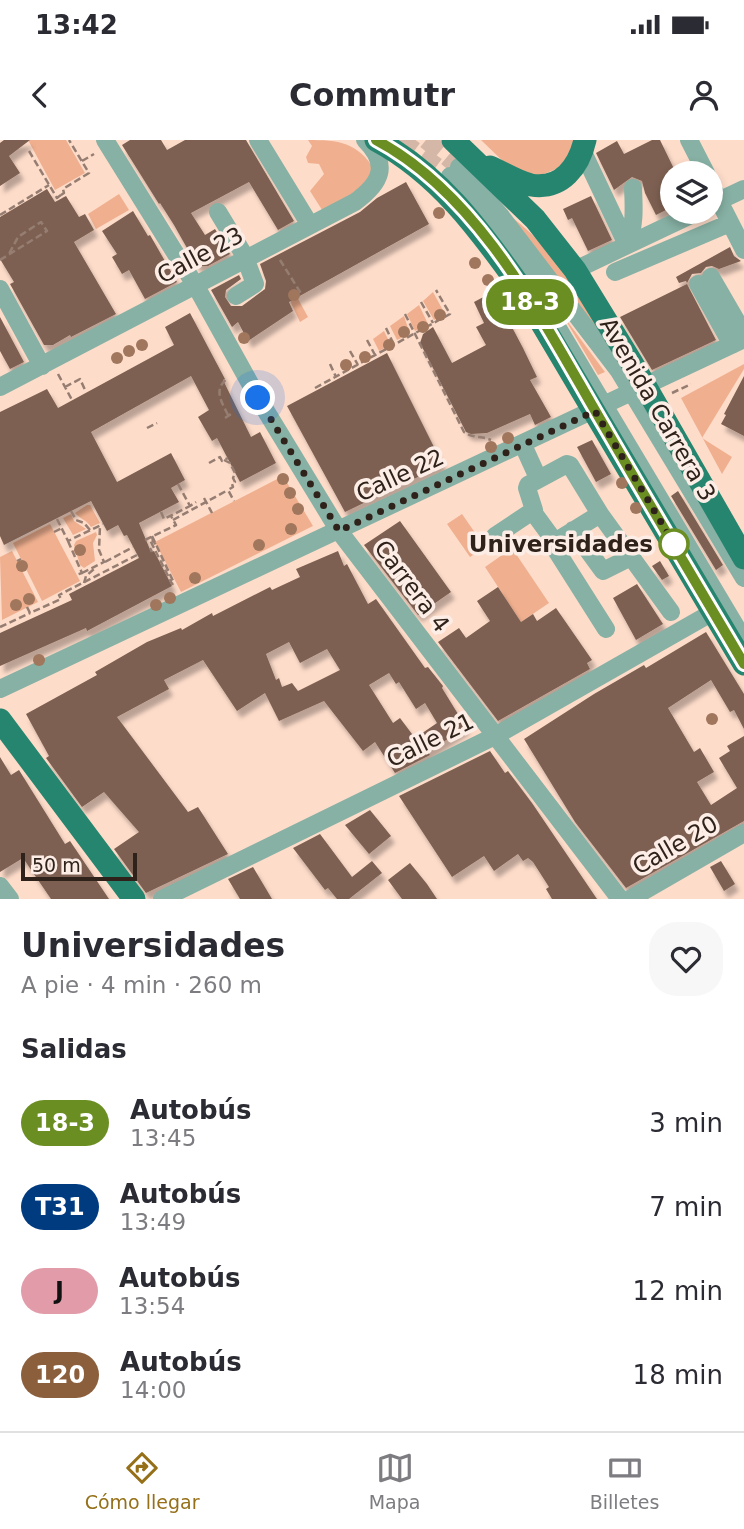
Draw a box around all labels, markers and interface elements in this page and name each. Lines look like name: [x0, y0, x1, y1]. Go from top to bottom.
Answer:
text: 13:42: [35, 10, 118, 40]
icon: back: [21, 76, 59, 114]
text: Commutr: [289, 76, 455, 114]
icon: person: [685, 76, 723, 114]
map controls: [660, 161, 723, 224]
button: layers: [660, 161, 723, 224]
street label: Calle 23: [153, 222, 247, 288]
line badge: 18-3: [481, 279, 579, 325]
text: 18-3: [500, 288, 560, 316]
street label: Avenida Carrera 3: [595, 313, 721, 505]
your location: [240, 380, 275, 415]
street label: Calle 22: [352, 443, 448, 507]
marker: Universidades: [659, 529, 689, 559]
place label: Universidades: [469, 531, 653, 557]
street label: Carrera 4: [369, 535, 455, 637]
street label: Calle 21: [382, 708, 478, 772]
street label: Calle 20: [628, 810, 722, 880]
scale bar: [21, 850, 136, 882]
text: 50 m: [32, 854, 81, 876]
button: heart: [649, 922, 723, 996]
text: Universidades: [21, 926, 285, 965]
text: A pie · 4 min · 260 m: [21, 972, 262, 998]
text: Salidas: [21, 1034, 127, 1064]
text: Autobús: [130, 1095, 252, 1125]
text: 3 min: [649, 1108, 723, 1138]
text: 18-3: [35, 1109, 95, 1137]
text: 13:45: [130, 1125, 196, 1151]
text: Autobús: [120, 1179, 241, 1209]
text: 7 min: [649, 1192, 723, 1222]
text: T31: [35, 1193, 85, 1221]
text: 13:49: [120, 1209, 186, 1235]
text: Autobús: [119, 1263, 241, 1293]
text: 12 min: [633, 1276, 723, 1306]
text: J: [55, 1277, 64, 1305]
text: 13:54: [119, 1293, 185, 1319]
text: Autobús: [120, 1347, 242, 1377]
text: 18 min: [633, 1360, 723, 1390]
text: 120: [35, 1361, 85, 1389]
text: 14:00: [120, 1377, 186, 1403]
tab: Cómo llegar: [85, 1449, 199, 1513]
tab: Mapa: [369, 1449, 420, 1513]
tab: Billetes: [590, 1449, 659, 1513]

